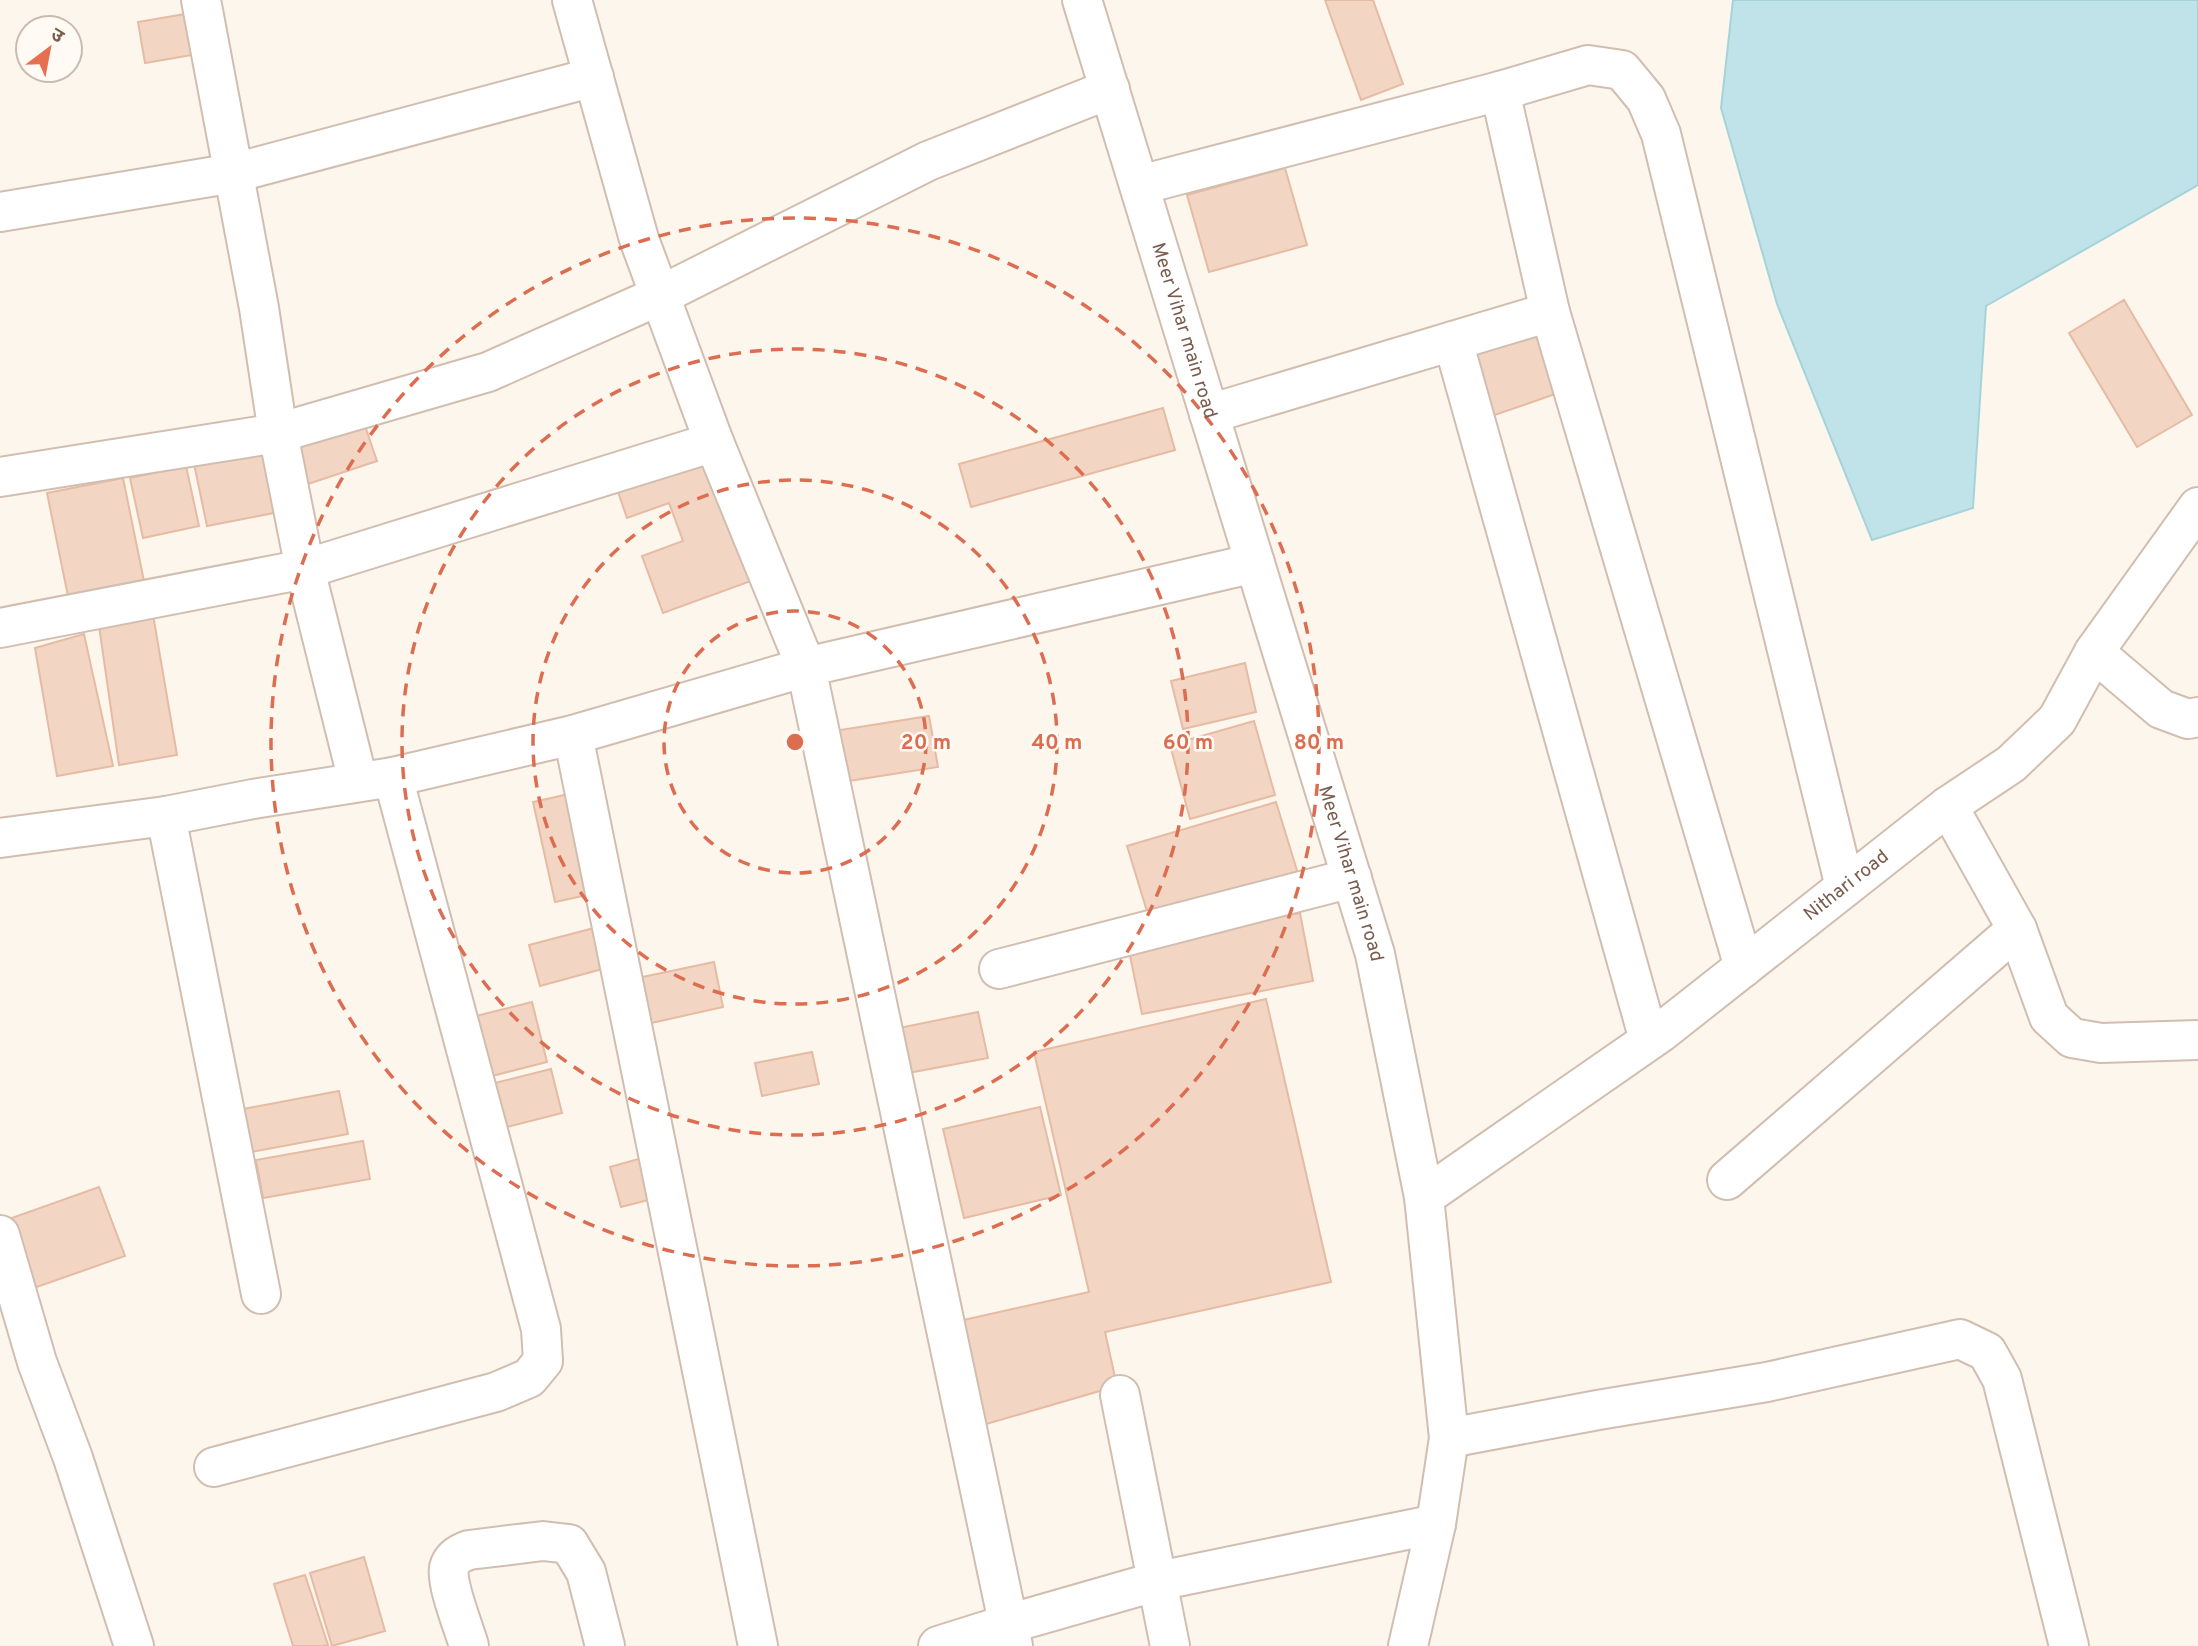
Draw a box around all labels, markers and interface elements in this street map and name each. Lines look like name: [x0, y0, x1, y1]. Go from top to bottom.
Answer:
north arrow: [14, 14, 84, 84]
text: उ: [46, 23, 69, 50]
street label: Meer Vihar main road: [1145, 240, 1222, 422]
centre of rings: [783, 730, 807, 754]
text: 20 m: [901, 730, 951, 757]
text: 40 m: [1032, 730, 1082, 757]
text: 60 m: [1163, 730, 1213, 757]
text: 80 m: [1294, 730, 1344, 757]
street label: Meer Vihar main road: [1312, 783, 1388, 964]
street label: Nithari road: [1799, 845, 1894, 927]

